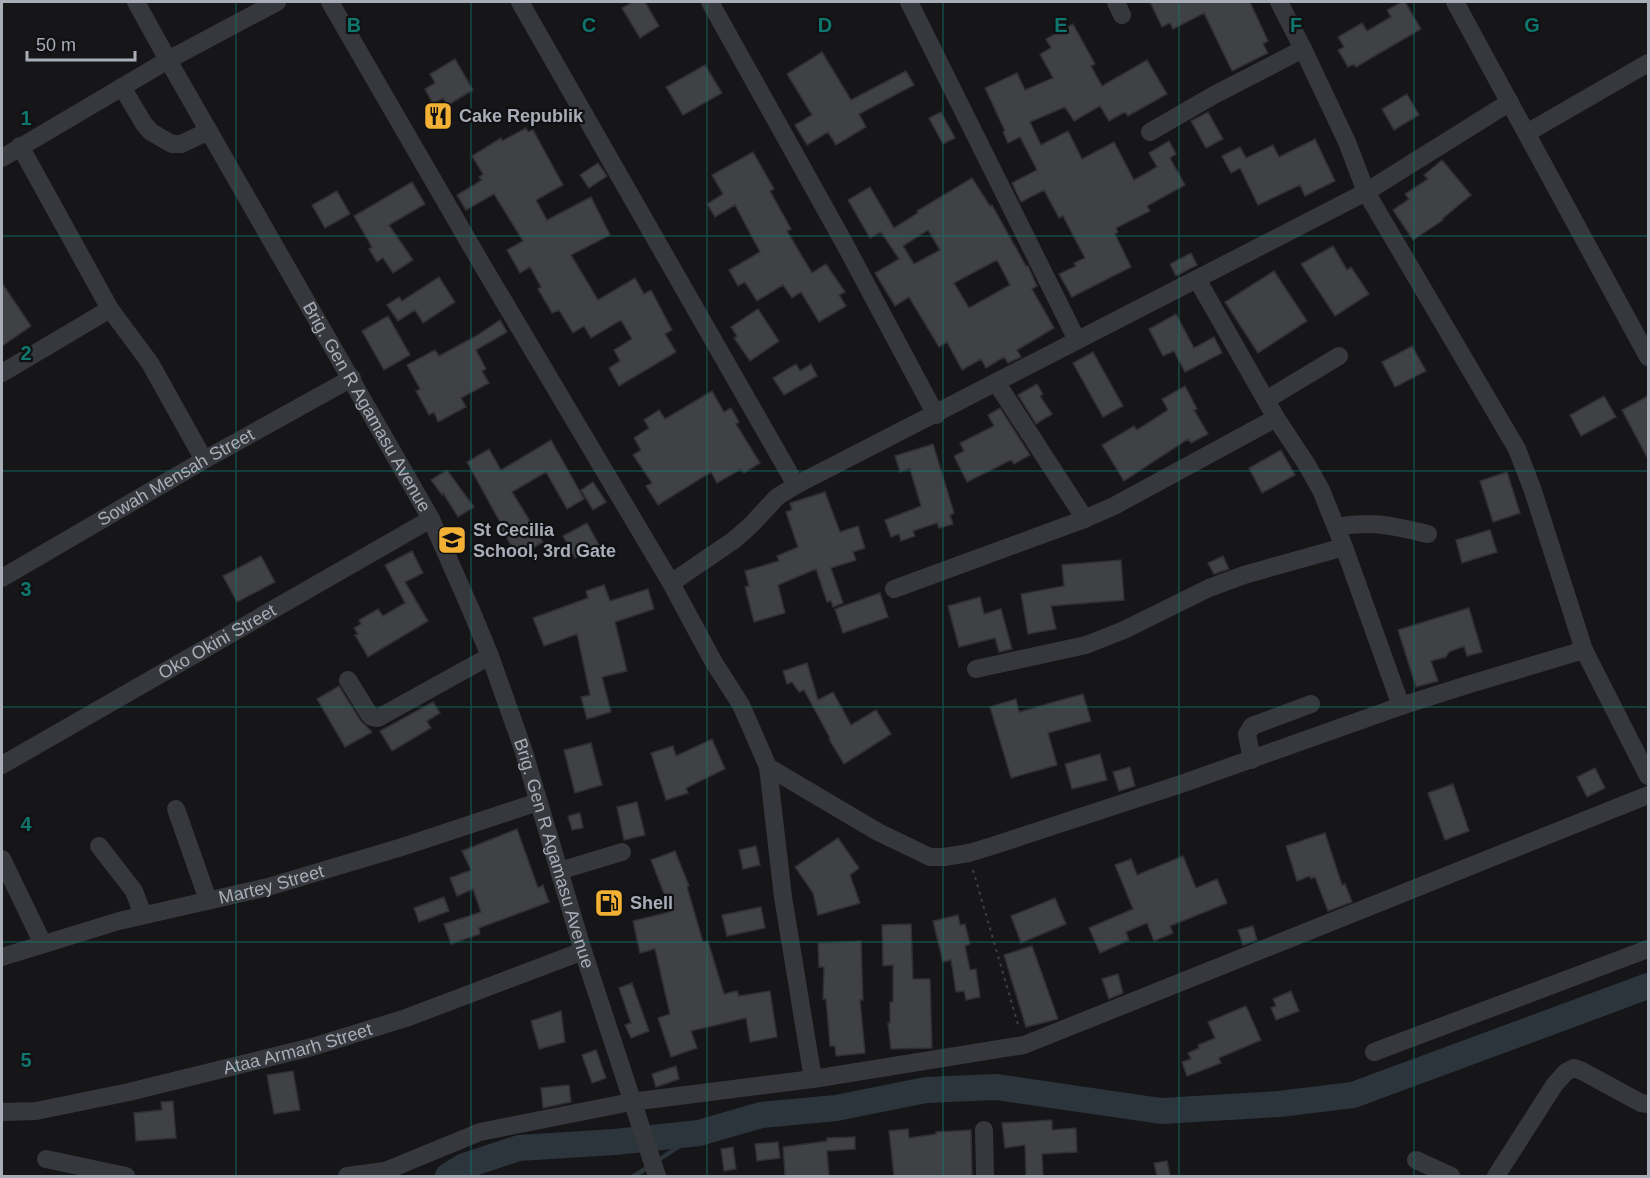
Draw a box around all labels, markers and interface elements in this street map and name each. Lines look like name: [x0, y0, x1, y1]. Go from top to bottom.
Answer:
text: B: [347, 14, 361, 36]
text: C: [582, 14, 596, 36]
text: D: [818, 14, 832, 36]
text: E: [1054, 14, 1068, 36]
text: F: [1290, 14, 1302, 36]
text: G: [1524, 14, 1540, 36]
scale bar: [27, 24, 135, 62]
text: 50 m: [36, 35, 76, 55]
restaurant icon: Cake Republik: [422, 100, 454, 132]
place label: Cake Republik: [459, 106, 584, 126]
text: 1: [20, 107, 32, 129]
street label: Brig. Gen R Agamasu Avenue: [299, 298, 435, 516]
text: 2: [20, 342, 32, 364]
street label: Sowah Mensah Street: [94, 424, 258, 530]
place label: St Cecilia School, 3rd Gate: [473, 520, 616, 561]
school or university icon: St Cecilia School, 3rd Gate: [436, 524, 468, 556]
text: 3: [20, 578, 32, 600]
street label: Oko Okini Street: [155, 600, 279, 683]
street label: Brig. Gen R Agamasu Avenue: [510, 736, 598, 971]
text: 4: [20, 813, 32, 835]
street label: Martey Street: [217, 861, 326, 908]
fuel station icon: Shell: [593, 887, 625, 919]
place label: Shell: [630, 893, 673, 913]
street label: Ataa Armarh Street: [221, 1019, 374, 1078]
text: 5: [20, 1049, 32, 1071]

